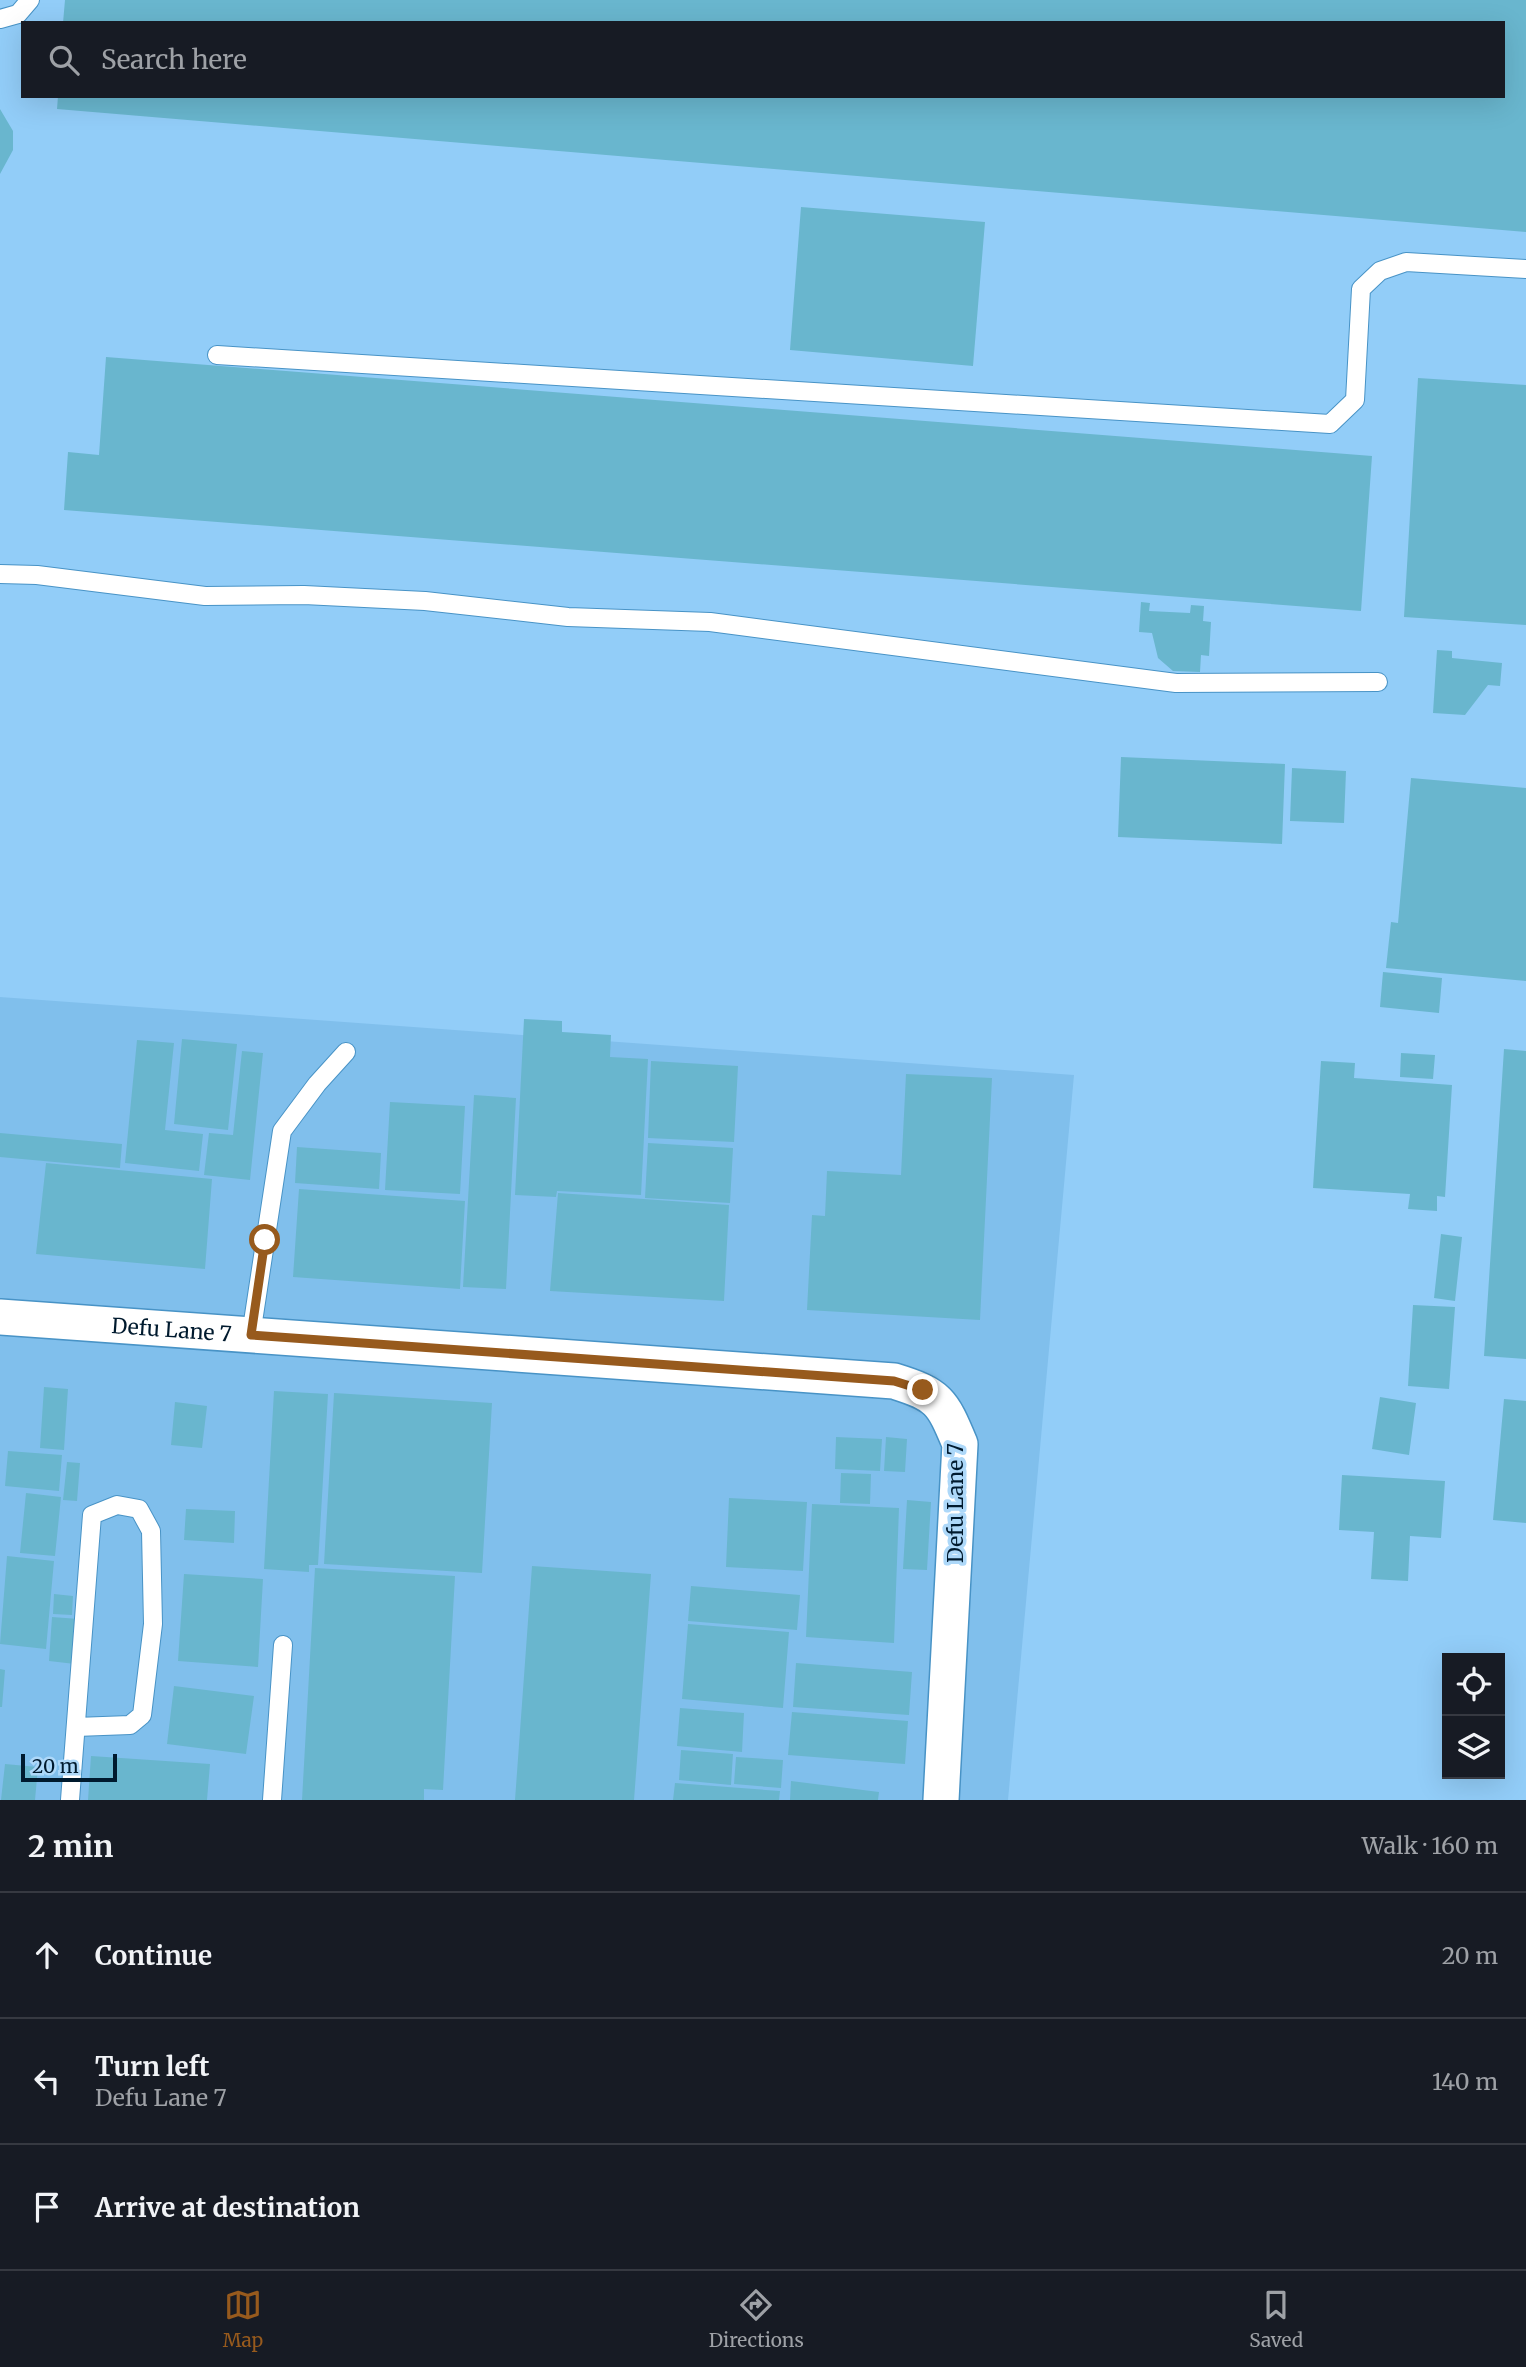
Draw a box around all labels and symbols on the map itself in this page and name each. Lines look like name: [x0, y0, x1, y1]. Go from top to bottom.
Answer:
route start: [249, 1224, 280, 1255]
street label: Defu Lane 7: [111, 1312, 233, 1347]
route end: [907, 1374, 938, 1405]
street label: Defu Lane 7: [942, 1443, 969, 1563]
scale bar: [21, 1751, 117, 1783]

